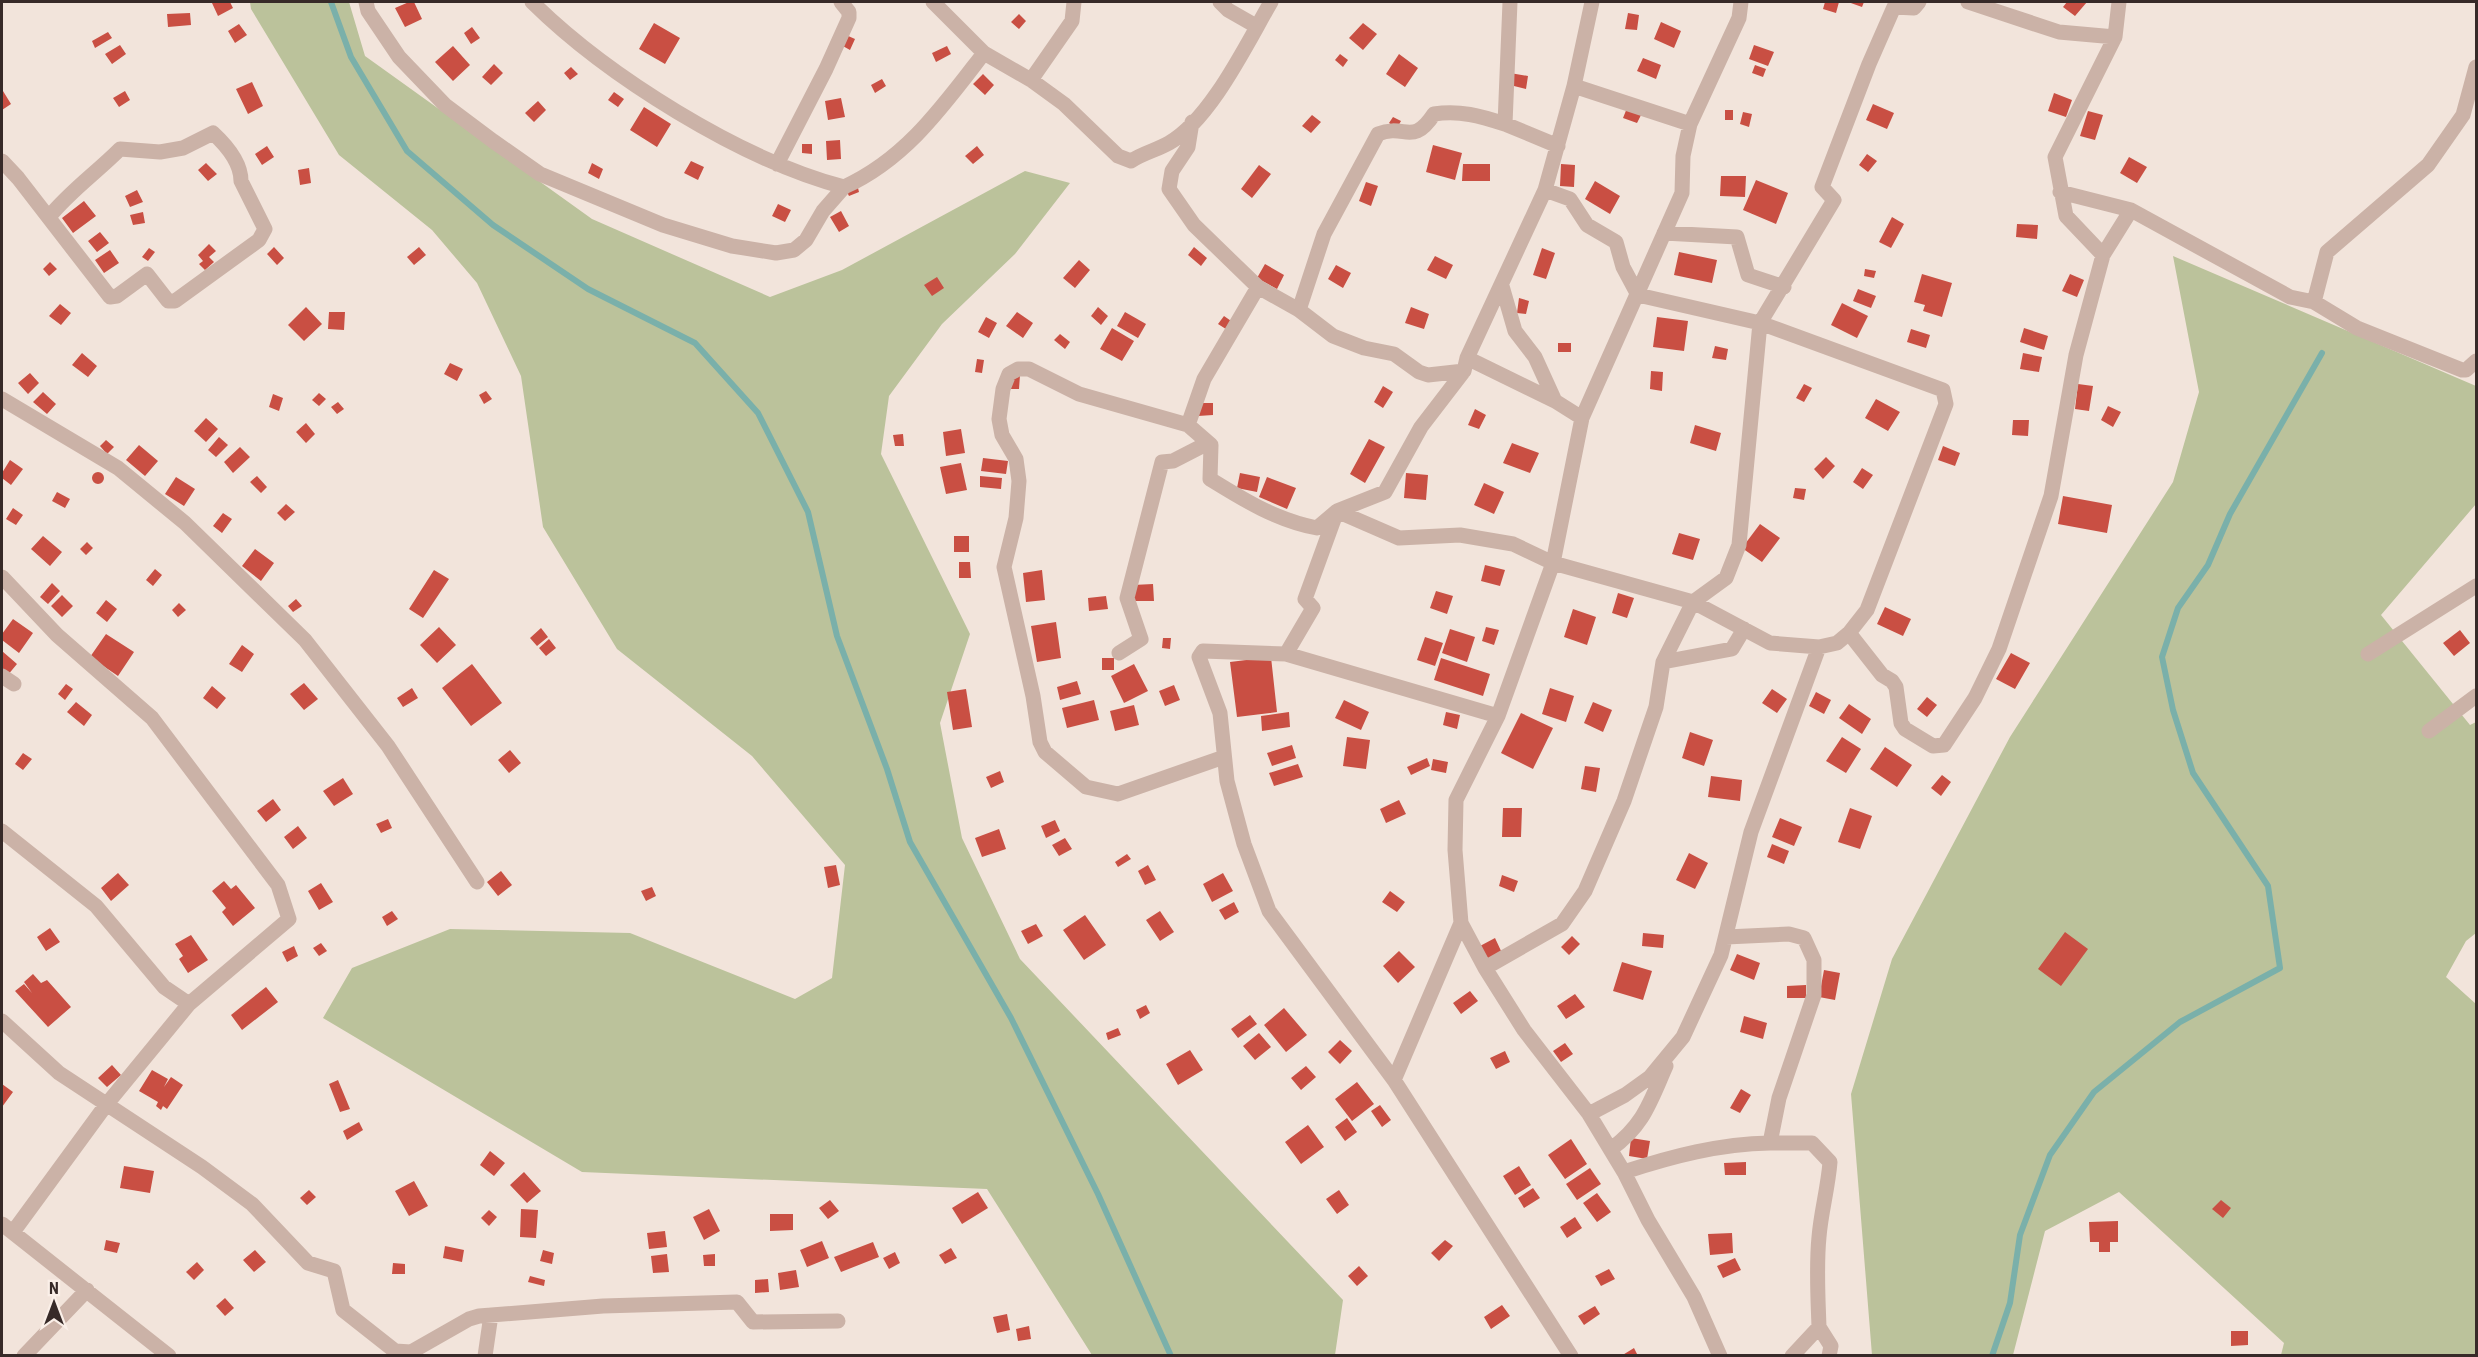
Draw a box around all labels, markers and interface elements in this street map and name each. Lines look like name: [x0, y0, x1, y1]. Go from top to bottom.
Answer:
north arrow: [24, 1273, 84, 1333]
text: N: [49, 1279, 59, 1298]

